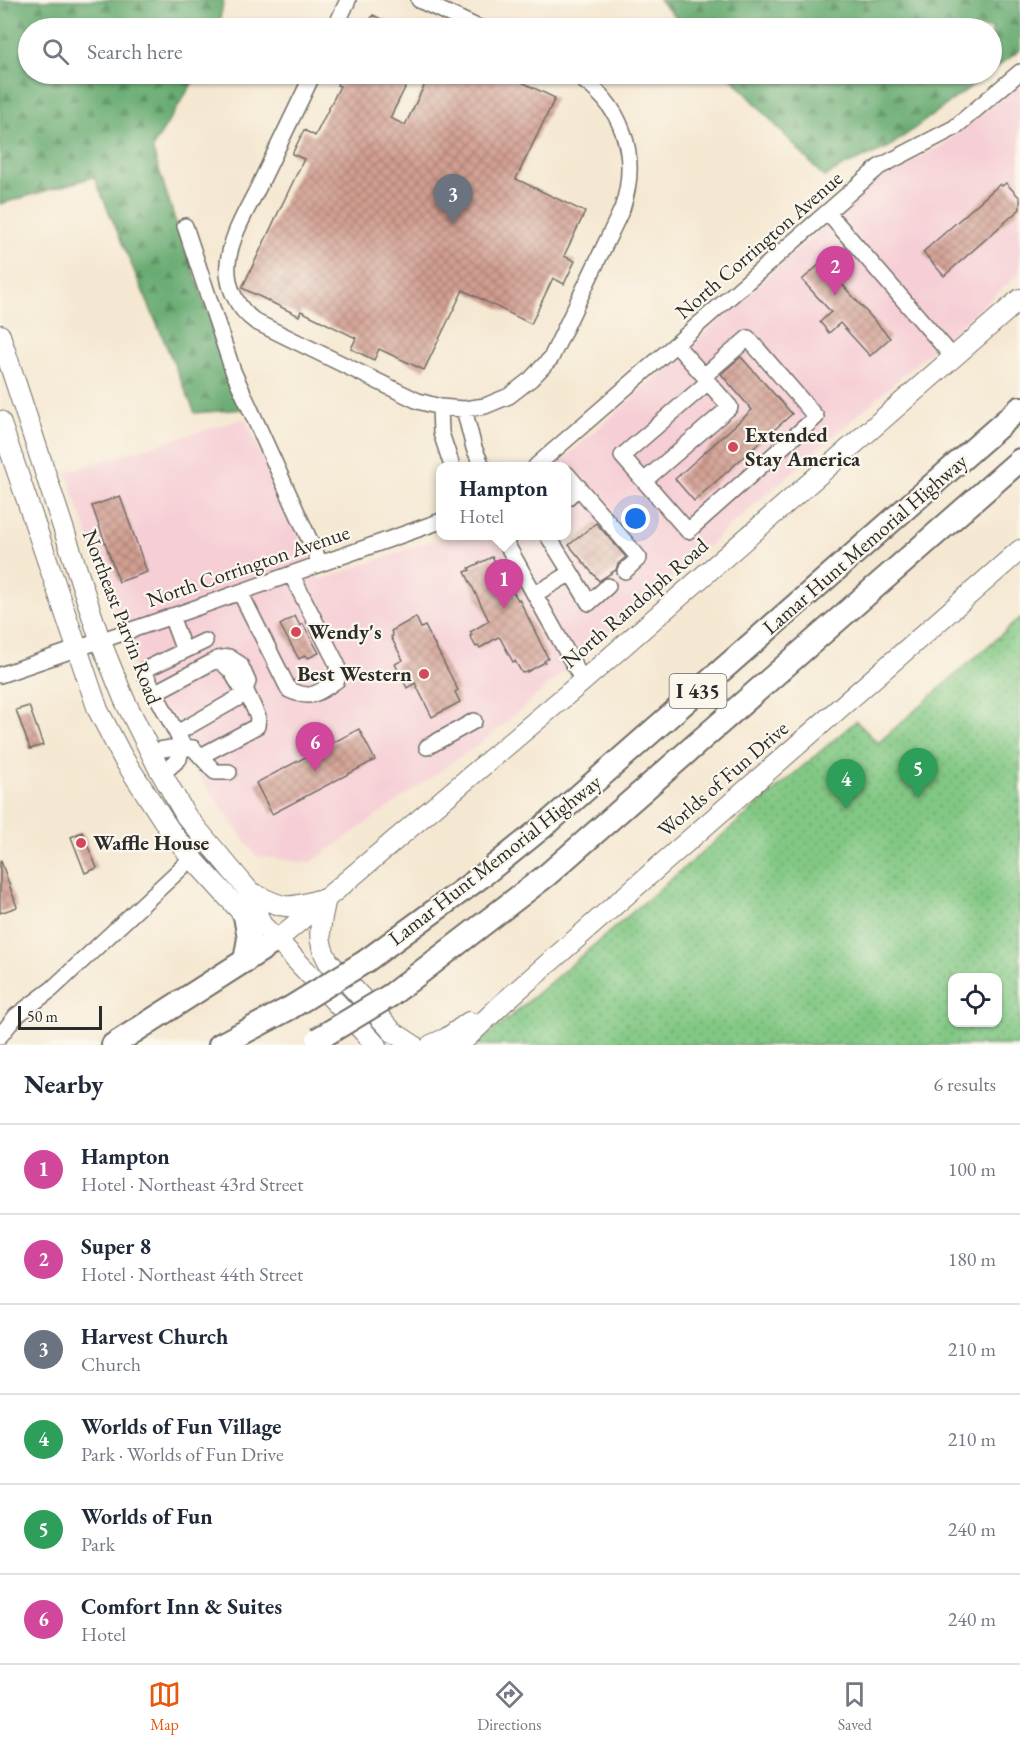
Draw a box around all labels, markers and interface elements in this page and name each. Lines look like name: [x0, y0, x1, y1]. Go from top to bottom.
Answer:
search box: [18, 18, 1002, 84]
icon: search: [39, 35, 72, 68]
text: Search here: [87, 37, 182, 66]
street label: North Corrington Avenue: [669, 165, 848, 325]
pin: 3: [434, 174, 472, 224]
pin: 2: [816, 246, 854, 296]
place label: Extended Stay America: [745, 421, 861, 472]
marker: Extended Stay America: [726, 440, 740, 454]
street label: Lamar Hunt Memorial Highway: [757, 447, 973, 640]
popup: [436, 462, 571, 540]
text: Hampton: [459, 474, 548, 503]
text: Hotel: [459, 503, 504, 529]
your location: [621, 504, 650, 533]
street label: North Corrington Avenue: [143, 518, 353, 613]
street label: Northeast Parvin Road: [77, 526, 168, 708]
street label: North Randolph Road: [556, 531, 714, 674]
pin: 1: [484, 560, 524, 609]
place label: Wendy's: [308, 618, 382, 645]
marker: Wendy's: [289, 625, 303, 639]
place label: Best Western: [297, 660, 412, 687]
marker: Best Western: [417, 667, 431, 681]
road number: I 435: [670, 674, 726, 708]
street label: Worlds of Fun Drive: [652, 714, 794, 843]
pin: 6: [296, 722, 334, 772]
pin: 5: [898, 748, 938, 798]
pin: 4: [826, 760, 866, 809]
street label: Lamar Hunt Memorial Highway: [383, 768, 607, 951]
place label: Waffle House: [93, 829, 210, 856]
marker: Waffle House: [74, 836, 88, 850]
map controls: [948, 973, 1002, 1027]
button: locate: [948, 973, 1002, 1027]
scale bar: [18, 1003, 102, 1030]
text: 50 m: [27, 1006, 58, 1027]
text: Nearby: [24, 1067, 104, 1101]
text: 6 results: [933, 1071, 996, 1097]
text: Hampton: [81, 1142, 170, 1171]
text: 1: [38, 1156, 49, 1182]
text: 100 m: [948, 1156, 996, 1182]
text: Hotel · Northeast 43rd Street: [81, 1171, 303, 1197]
text: Super 8: [81, 1232, 151, 1261]
text: 2: [38, 1246, 49, 1272]
text: 180 m: [948, 1246, 996, 1272]
text: Hotel · Northeast 44th Street: [81, 1261, 303, 1287]
text: Harvest Church: [81, 1322, 228, 1351]
text: 3: [38, 1336, 49, 1362]
text: 210 m: [948, 1336, 996, 1362]
text: Church: [81, 1351, 141, 1377]
text: Worlds of Fun Village: [81, 1412, 281, 1441]
text: 4: [38, 1426, 49, 1452]
text: 210 m: [948, 1426, 996, 1452]
text: Park · Worlds of Fun Drive: [81, 1441, 284, 1467]
text: Worlds of Fun: [81, 1502, 213, 1531]
text: 5: [38, 1516, 49, 1542]
text: 240 m: [948, 1516, 996, 1542]
text: Park: [81, 1531, 115, 1557]
text: Comfort Inn & Suites: [81, 1592, 282, 1621]
text: 6: [38, 1606, 49, 1632]
text: 240 m: [948, 1606, 996, 1632]
text: Hotel: [81, 1621, 126, 1647]
tab: Map: [148, 1678, 181, 1735]
tab: Directions: [477, 1678, 542, 1735]
tab: Saved: [838, 1678, 872, 1735]

